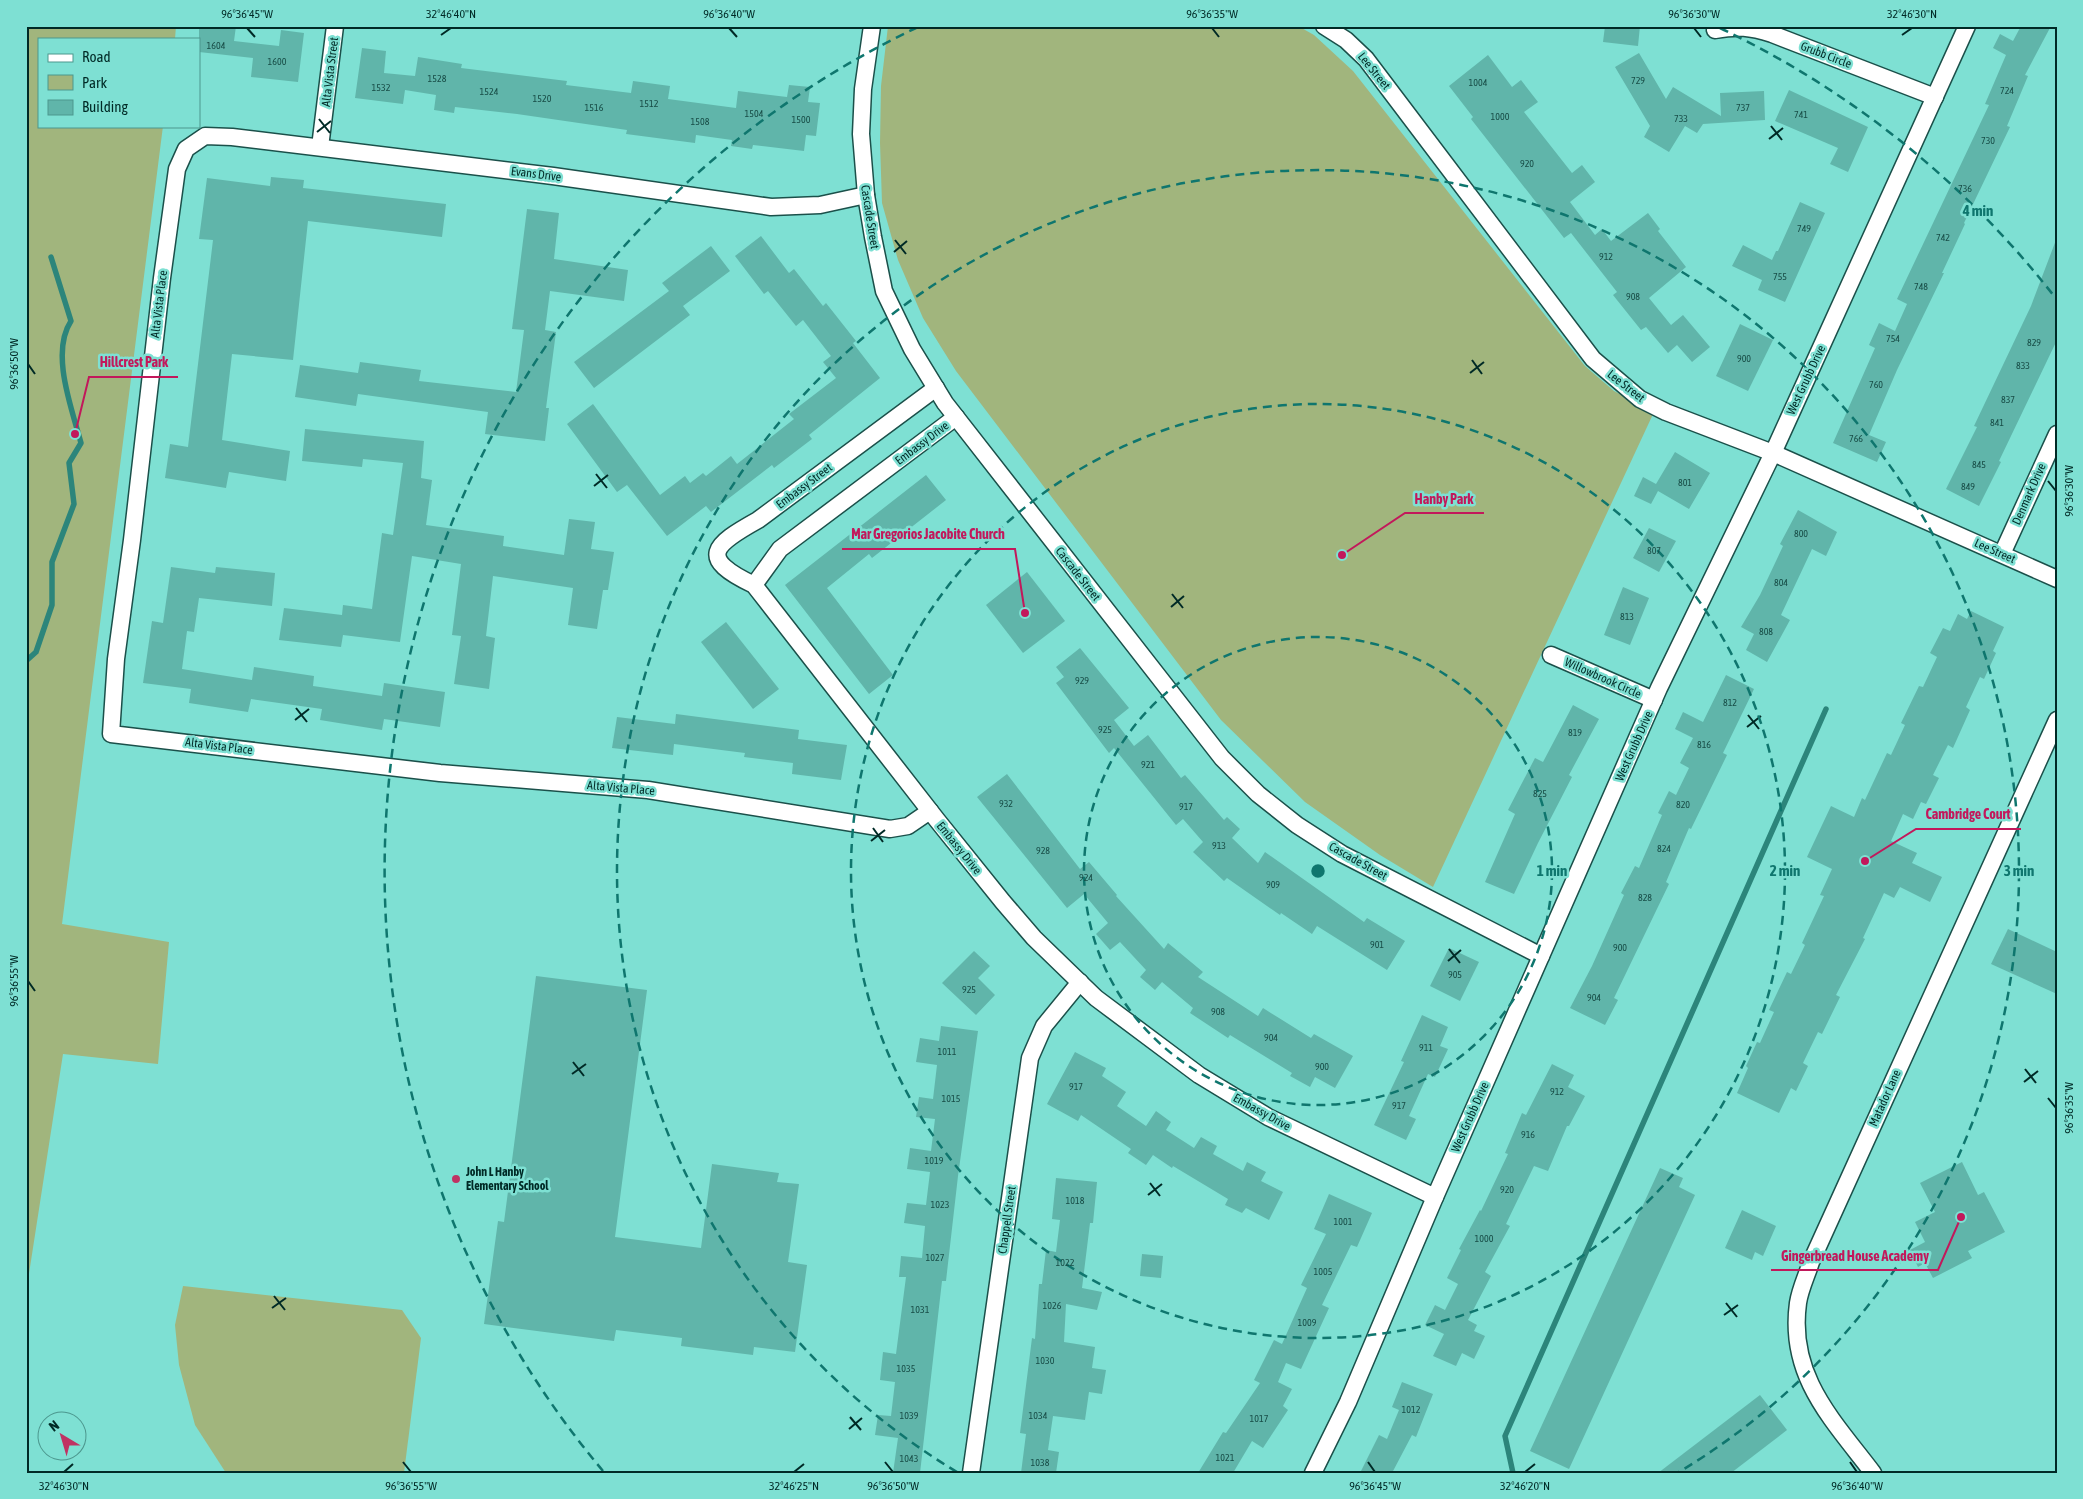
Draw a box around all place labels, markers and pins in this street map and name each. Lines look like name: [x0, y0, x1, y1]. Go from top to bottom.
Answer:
callout: Hillcrest Park: [89, 348, 178, 377]
callout: Hanby Park: [1405, 484, 1484, 513]
callout: Mar Gregorios Jacobite Church: [842, 520, 1015, 549]
callout: Cambridge Court: [1916, 800, 2021, 829]
centre of rings: [1309, 862, 1327, 880]
place label: John L Hanby Elementary School: [465, 1165, 549, 1193]
marker: John L Hanby Elementary School: [450, 1173, 462, 1185]
callout: Gingerbread House Academy: [1771, 1241, 1938, 1270]

